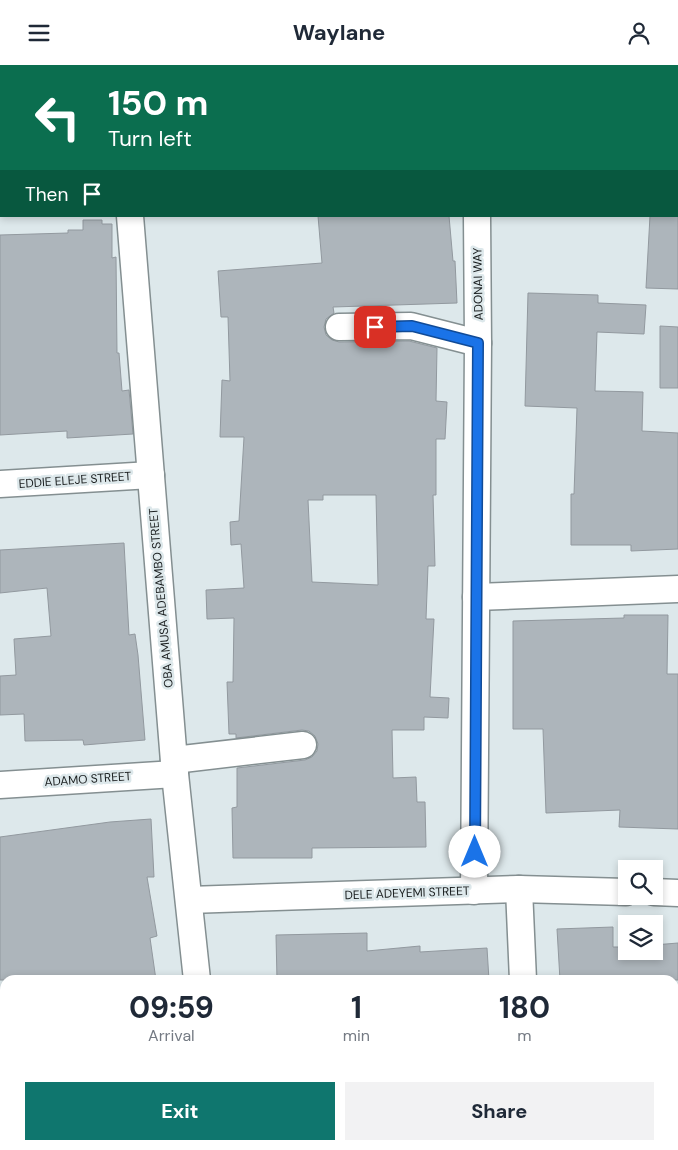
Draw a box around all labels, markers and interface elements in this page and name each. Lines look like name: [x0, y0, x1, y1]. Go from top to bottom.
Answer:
text: Waylane: [293, 18, 385, 47]
icon: menu: [25, 19, 53, 47]
icon: person: [625, 19, 653, 47]
text: 150 m: [108, 80, 208, 126]
icon: left: [25, 85, 90, 150]
text: Turn left: [108, 124, 192, 153]
icon: arrive: [78, 180, 106, 208]
text: Then: [25, 182, 68, 207]
street label: ADONAI WAY: [469, 248, 487, 320]
pin: [354, 306, 396, 348]
icon: arrive: [361, 313, 389, 341]
street label: EDDIE ELEJE STREET: [18, 468, 132, 492]
street label: OBA AMUSA ADEBAMBO STREET: [145, 507, 177, 689]
street label: ADAMO STREET: [44, 768, 132, 790]
position arrow: [448, 825, 500, 877]
map controls: [618, 860, 663, 960]
button: search: [618, 860, 663, 905]
street label: DELE ADEYEMI STREET: [344, 883, 470, 903]
button: layers: [618, 915, 663, 960]
text: 09:59: [129, 988, 214, 1027]
text: 1: [351, 988, 362, 1027]
text: 180: [499, 988, 550, 1027]
text: Arrival: [148, 1025, 195, 1046]
text: min: [343, 1025, 370, 1046]
text: m: [517, 1025, 532, 1046]
button: Exit: [25, 1082, 335, 1140]
button: Share: [345, 1082, 654, 1140]

